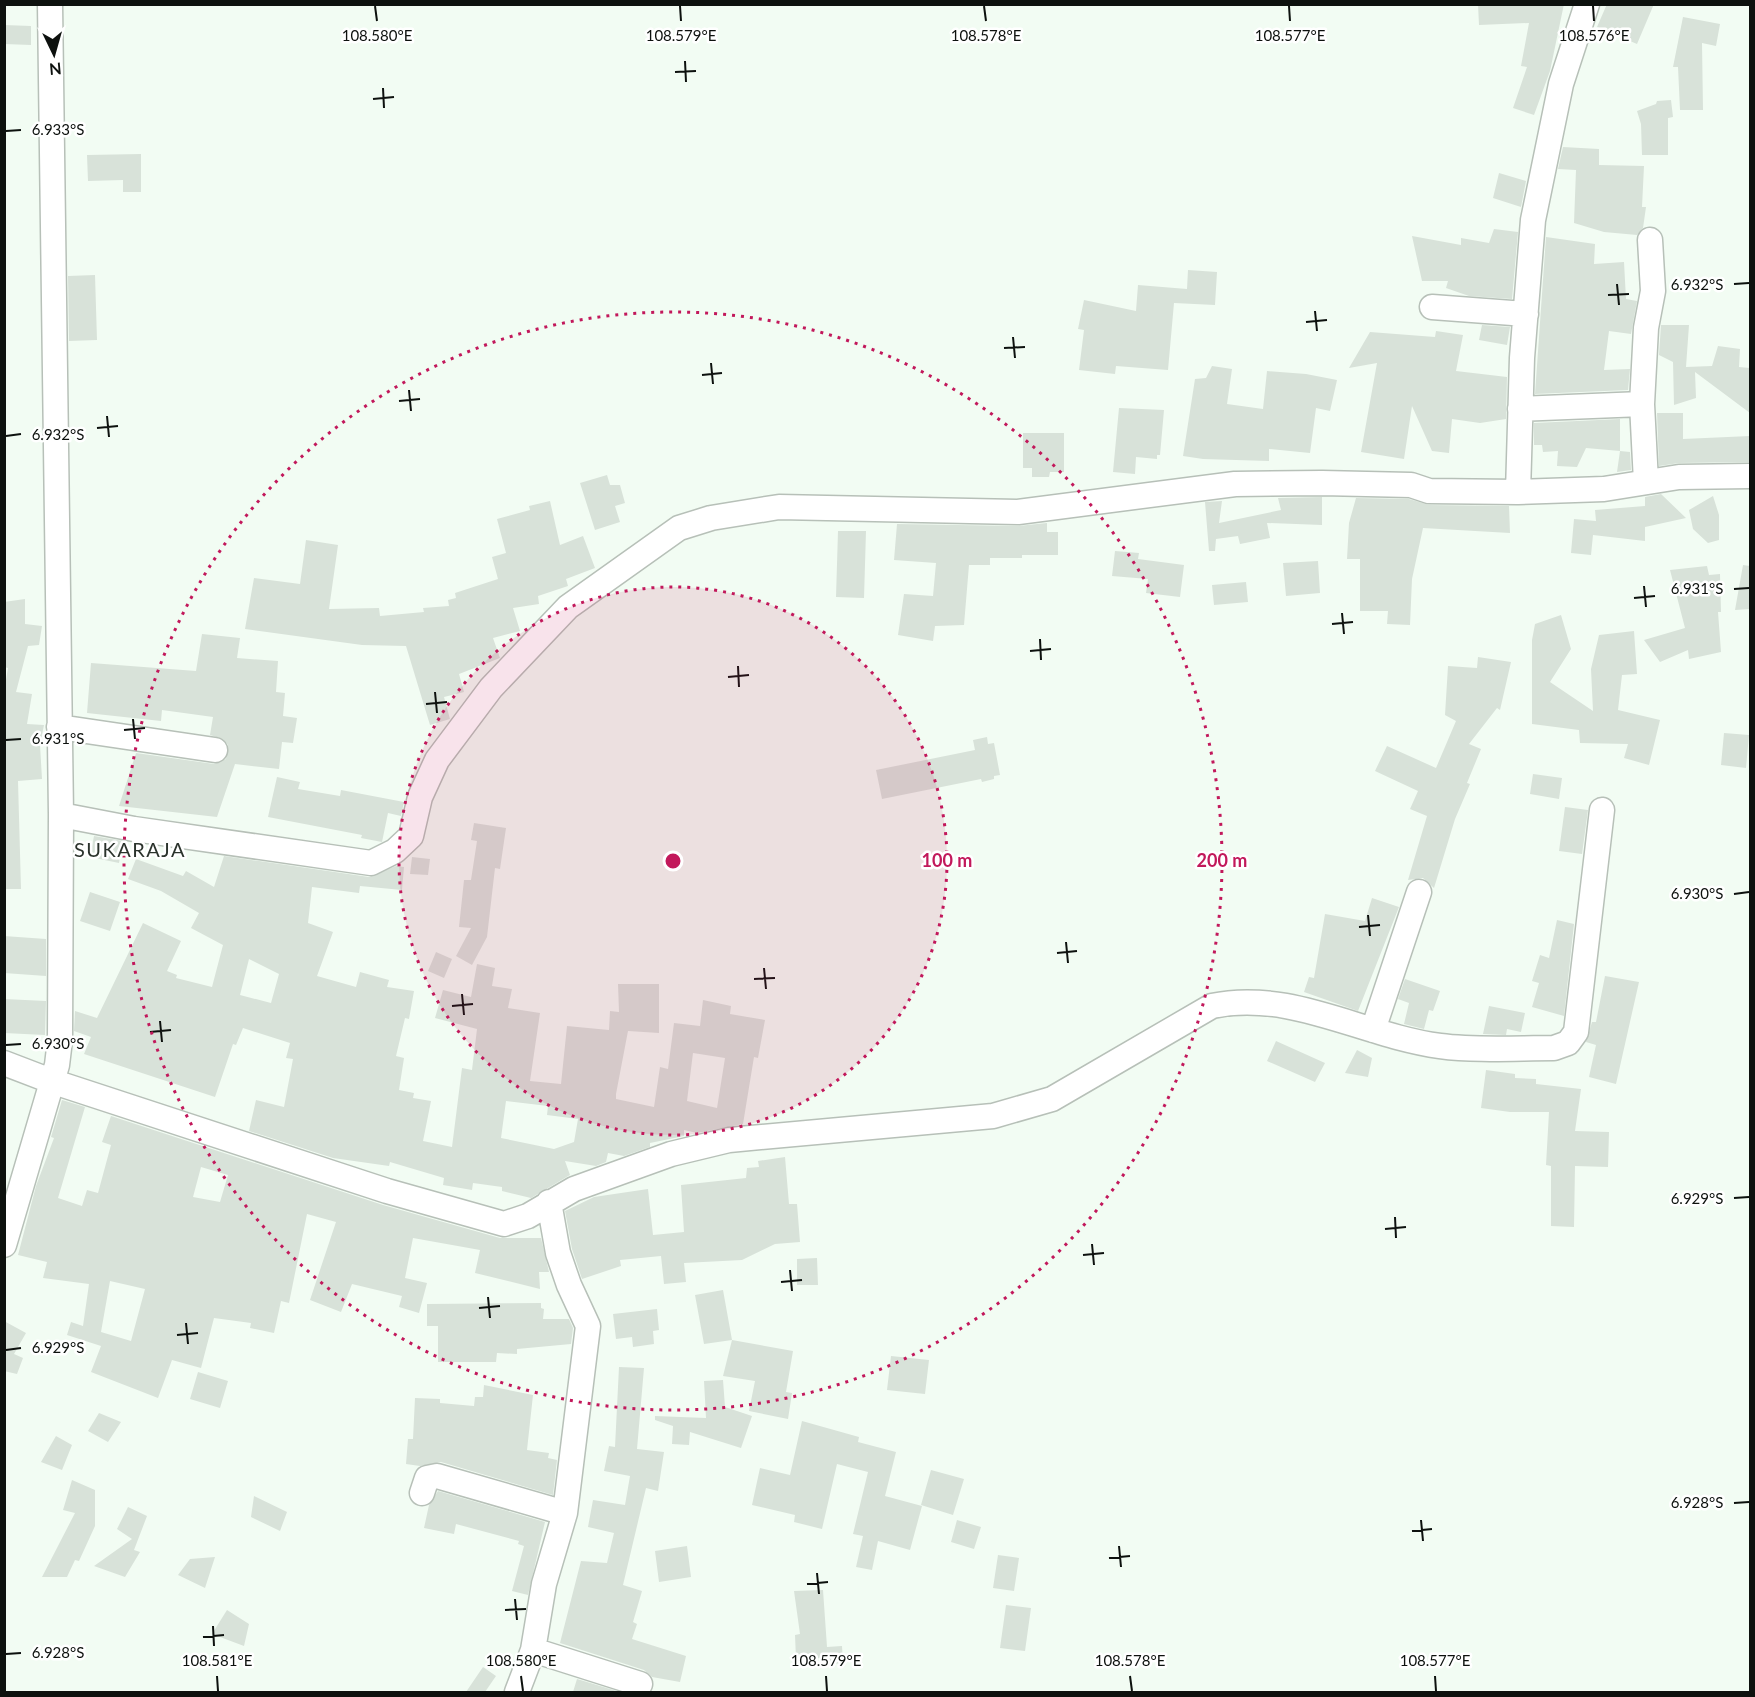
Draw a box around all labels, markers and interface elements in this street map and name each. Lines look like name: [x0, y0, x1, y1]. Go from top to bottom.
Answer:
north arrow: [24, 24, 84, 84]
text: 108.580°E: [342, 26, 412, 44]
text: 108.579°E: [646, 26, 716, 44]
text: 108.578°E: [951, 26, 1021, 44]
text: 108.577°E: [1255, 26, 1325, 44]
text: 108.576°E: [1559, 26, 1629, 44]
text: N: [48, 59, 62, 79]
text: 6.933°S: [32, 120, 84, 138]
text: 6.932°S: [1671, 275, 1723, 293]
text: 6.932°S: [32, 425, 84, 443]
text: 6.931°S: [1671, 579, 1723, 597]
text: 6.931°S: [32, 729, 84, 747]
district label: SUKARAJA: [74, 837, 186, 861]
text: 100 m: [922, 849, 972, 871]
text: 200 m: [1197, 849, 1247, 871]
centre of rings: [663, 851, 683, 871]
text: 6.930°S: [1671, 884, 1723, 902]
text: 6.930°S: [32, 1034, 84, 1052]
text: 6.929°S: [1671, 1189, 1723, 1207]
text: 6.929°S: [32, 1338, 84, 1356]
text: 6.928°S: [1671, 1493, 1723, 1511]
text: 6.928°S: [32, 1643, 84, 1661]
text: 108.581°E: [182, 1651, 252, 1669]
text: 108.580°E: [486, 1651, 556, 1669]
text: 108.579°E: [791, 1651, 861, 1669]
text: 108.578°E: [1095, 1651, 1165, 1669]
text: 108.577°E: [1400, 1651, 1470, 1669]

